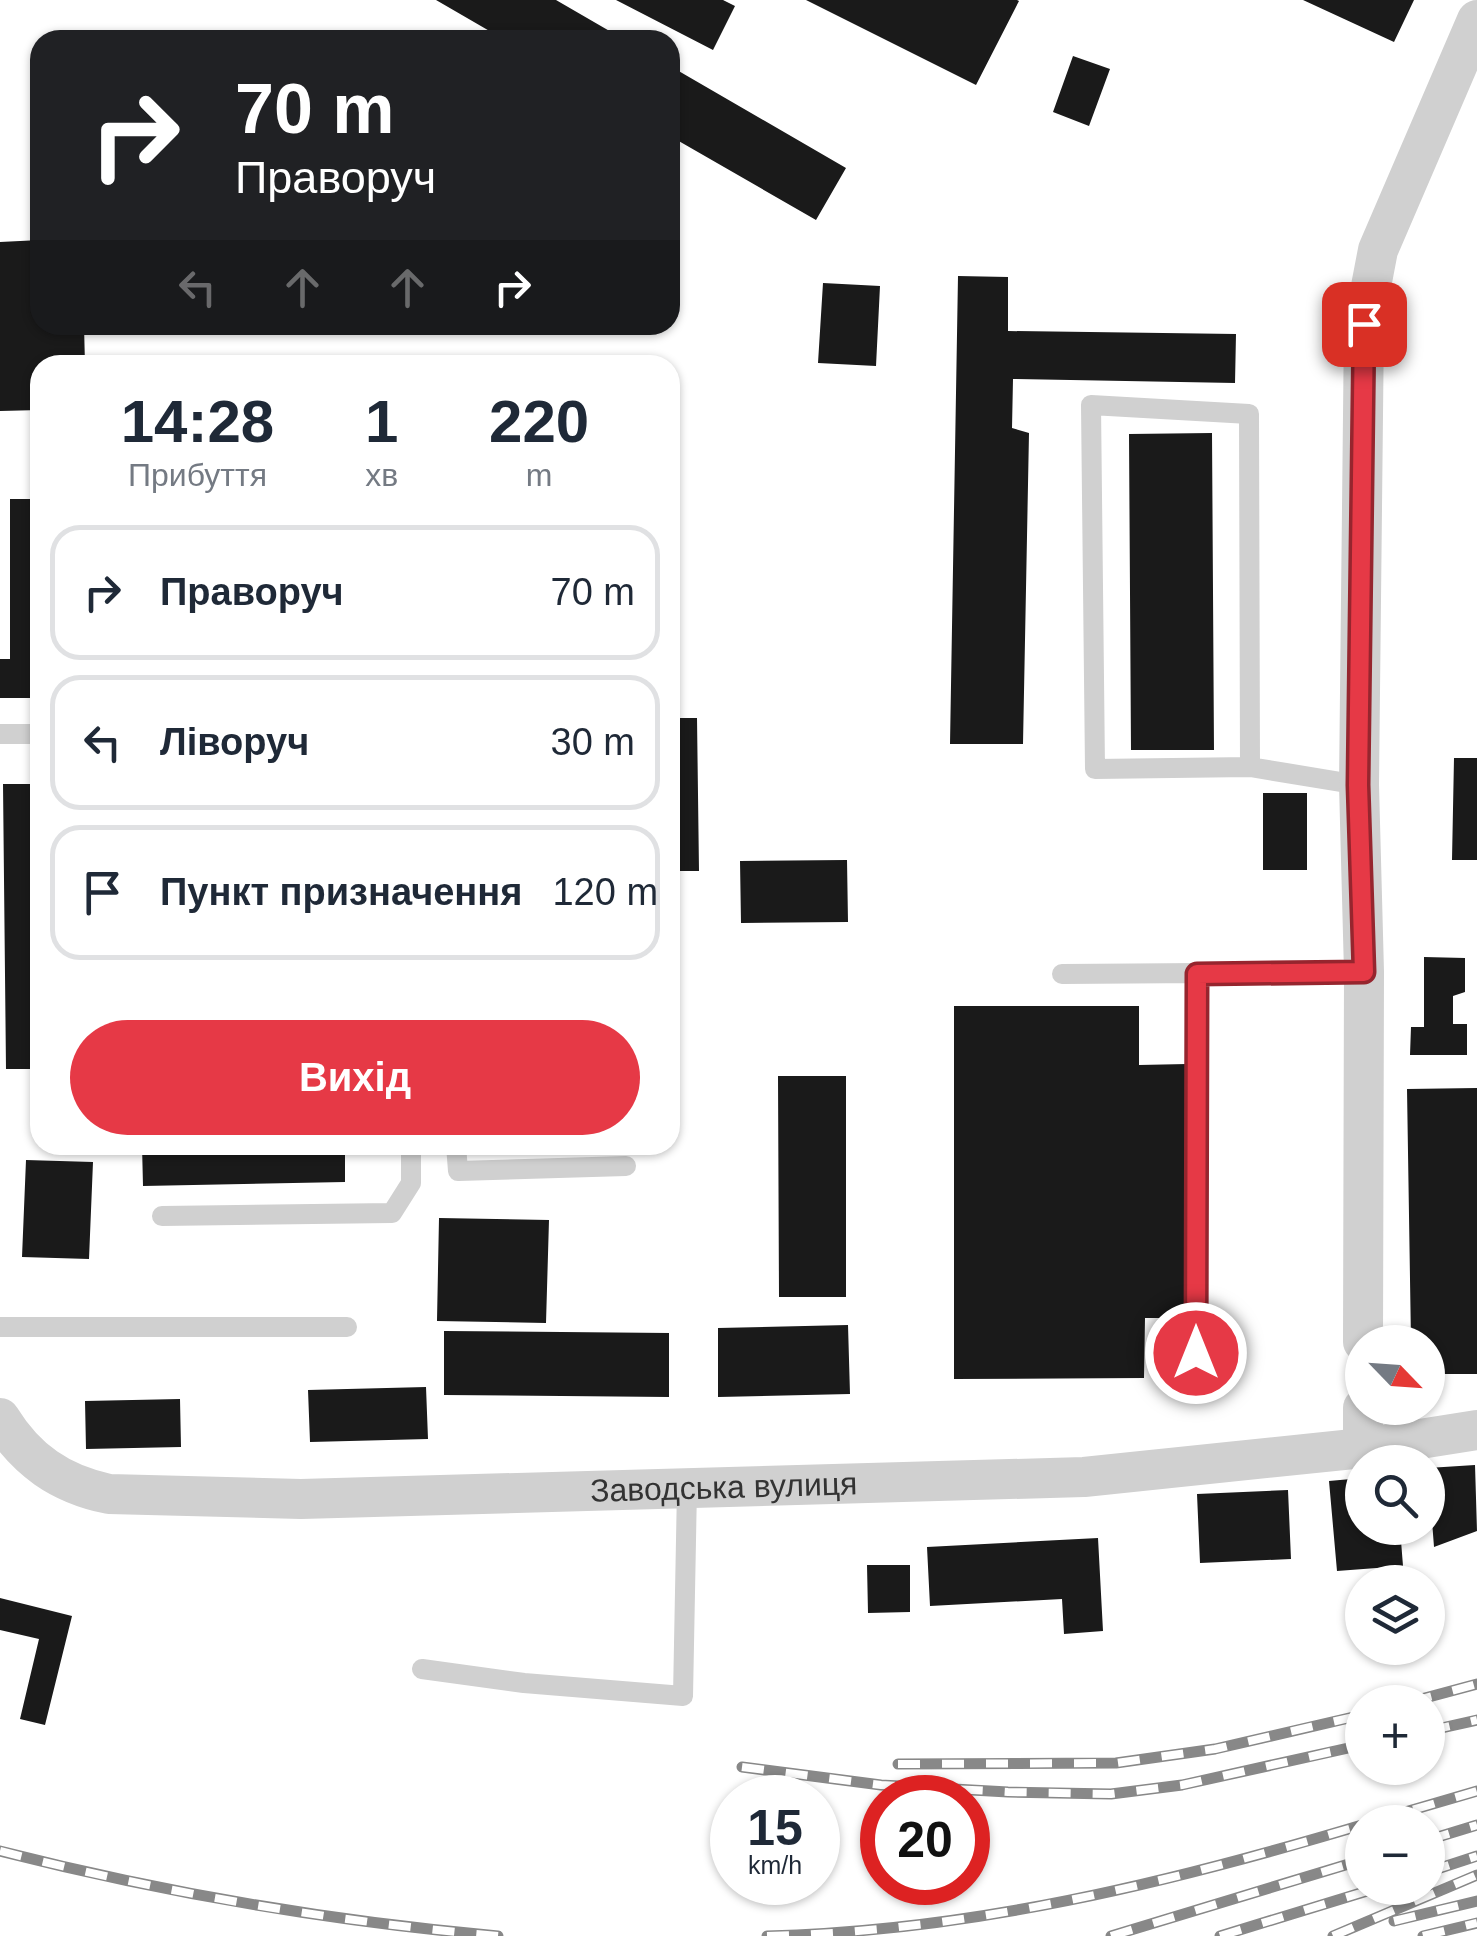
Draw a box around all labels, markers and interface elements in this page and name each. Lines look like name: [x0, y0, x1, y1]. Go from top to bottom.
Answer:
icon: right: [70, 70, 200, 200]
text: 70 m: [235, 70, 395, 148]
text: Праворуч: [235, 152, 436, 203]
icon: left: [170, 260, 225, 315]
icon: ahead: [275, 260, 330, 315]
icon: ahead: [380, 260, 435, 315]
icon: right: [485, 260, 540, 315]
pin: [1322, 282, 1407, 367]
icon: arrive: [1337, 297, 1392, 352]
text: 14:28: [121, 388, 274, 455]
text: 1: [365, 388, 398, 455]
text: 220: [489, 388, 589, 455]
text: Прибуття: [128, 457, 267, 493]
text: хв: [365, 457, 398, 493]
text: m: [526, 457, 552, 493]
icon: right: [75, 565, 130, 620]
text: Праворуч: [160, 571, 344, 613]
text: 70 m: [551, 571, 635, 613]
icon: left: [75, 715, 130, 770]
text: Ліворуч: [160, 721, 309, 763]
text: 30 m: [551, 721, 635, 763]
icon: arrive: [75, 865, 130, 920]
text: Пункт призначення: [160, 871, 522, 913]
text: 120 m: [552, 871, 658, 913]
button: Вихід: [70, 1020, 640, 1135]
position arrow: [1144, 1301, 1248, 1405]
north arrow: [1345, 1325, 1445, 1425]
map controls: [1345, 1325, 1445, 1905]
button: search: [1345, 1445, 1445, 1545]
street label: Заводська вулиця: [590, 1465, 858, 1509]
button: layers: [1345, 1565, 1445, 1665]
button: +: [1345, 1685, 1445, 1785]
speed limit sign: 20: [860, 1775, 990, 1905]
text: 15: [747, 1800, 803, 1856]
button: −: [1345, 1805, 1445, 1905]
text: km/h: [748, 1851, 802, 1879]

